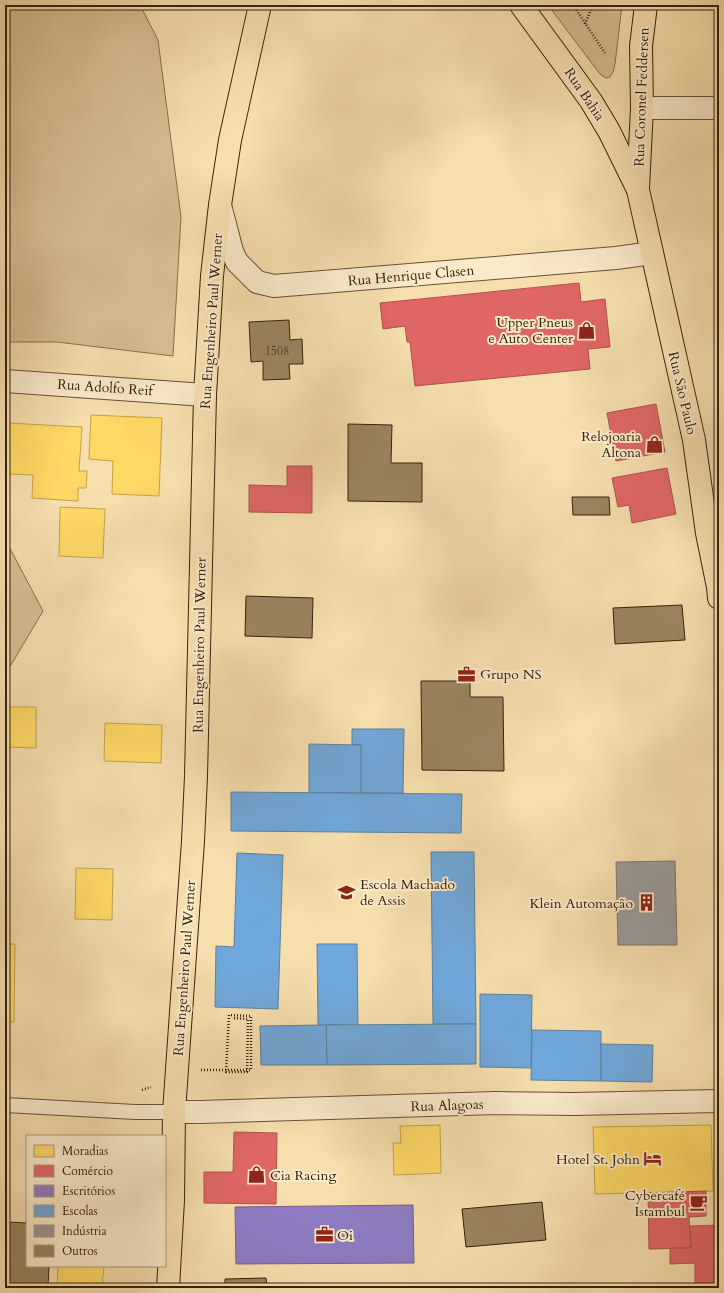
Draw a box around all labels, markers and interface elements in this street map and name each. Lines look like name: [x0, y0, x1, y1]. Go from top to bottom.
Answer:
street label: Rua Coronel Feddersen: [630, 27, 653, 167]
street label: Rua Bahia: [560, 64, 609, 125]
street label: Rua Engenheiro Paul Werner: [196, 232, 227, 410]
street label: Rua Henrique Clasen: [347, 261, 475, 290]
place label: Upper Pneus e Auto Center: [489, 313, 574, 348]
shop icon: Upper Pneus e Auto Center: [576, 320, 596, 340]
house number: 1508: [265, 343, 289, 359]
street label: Rua São Paulo: [664, 350, 701, 437]
street label: Rua Adolfo Reif: [57, 375, 156, 401]
place label: Relojoaria Altona: [581, 427, 641, 462]
shop icon: Relojoaria Altona: [644, 434, 664, 454]
street label: Rua Engenheiro Paul Werner: [188, 556, 211, 733]
office icon: Grupo NS: [457, 664, 477, 684]
place label: Grupo NS: [480, 665, 542, 684]
place label: Escola Machado de Assis: [360, 875, 455, 910]
street label: Rua Engenheiro Paul Werner: [169, 879, 200, 1057]
school or university icon: Escola Machado de Assis: [337, 882, 357, 902]
building icon: Klein Automação: [636, 893, 656, 913]
place label: Klein Automação: [529, 894, 633, 913]
street label: Rua Alagoas: [410, 1095, 484, 1116]
legend: [26, 1135, 166, 1267]
text: Moradias: [62, 1143, 108, 1159]
hotel icon: Hotel St. John: [643, 1149, 663, 1169]
place label: Hotel St. John: [556, 1150, 640, 1169]
text: Comércio: [62, 1163, 113, 1179]
shop icon: Cia Racing: [247, 1165, 267, 1185]
place label: Cia Racing: [270, 1166, 336, 1185]
text: Escritórios: [62, 1183, 115, 1199]
place label: Cybercafé Istambul: [625, 1186, 685, 1221]
cafe icon: Cybercafé Istambul: [688, 1193, 708, 1213]
text: Escolas: [62, 1203, 98, 1219]
text: Indústria: [62, 1223, 107, 1239]
office icon: Oi: [314, 1225, 334, 1245]
place label: Oi: [337, 1226, 353, 1245]
text: Outros: [62, 1243, 98, 1259]

